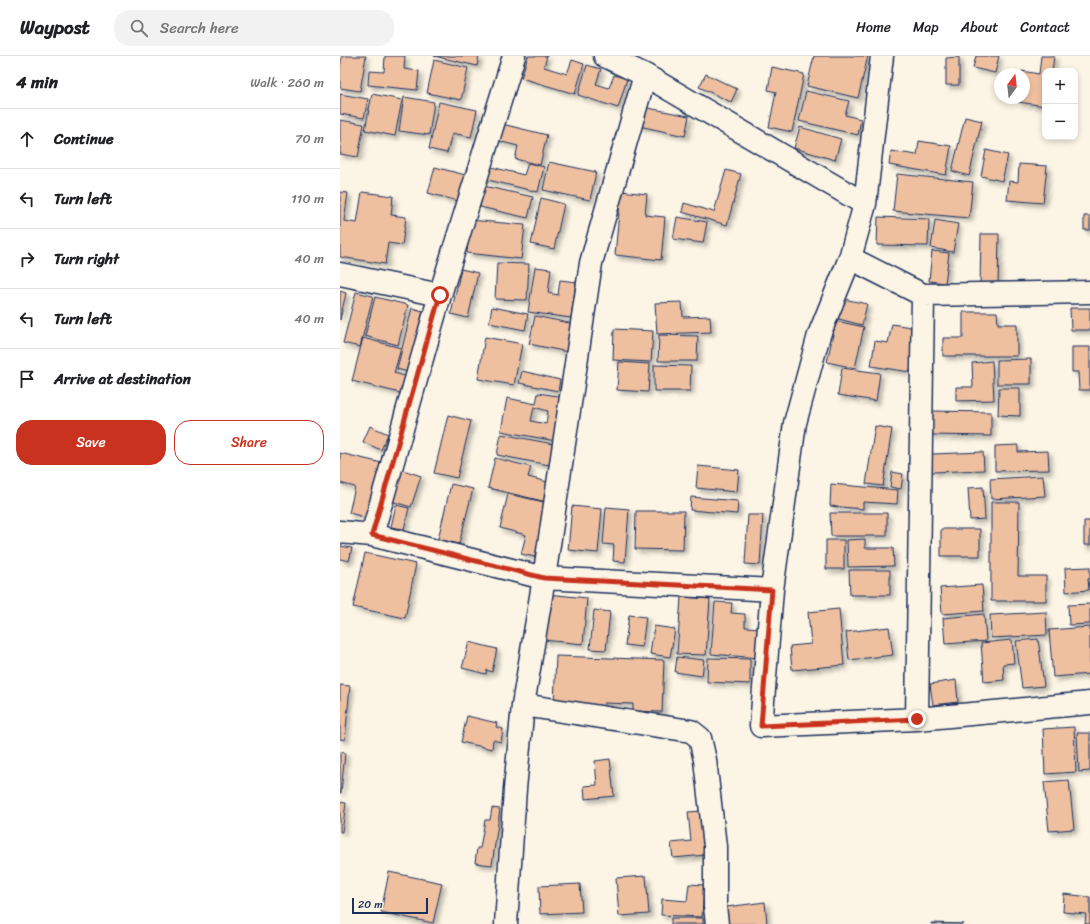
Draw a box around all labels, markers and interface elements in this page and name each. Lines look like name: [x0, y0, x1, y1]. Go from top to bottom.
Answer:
search box: [114, 10, 394, 46]
text: Waypost: [20, 11, 90, 44]
text: Search here: [160, 15, 239, 41]
text: Home: [856, 15, 891, 40]
text: Map: [913, 15, 939, 40]
text: About: [961, 15, 998, 40]
text: Contact: [1020, 15, 1070, 40]
icon: search: [128, 17, 150, 39]
text: 4 min: [16, 67, 58, 97]
north arrow: [994, 68, 1030, 104]
map controls: [1042, 68, 1078, 140]
button: +: [1042, 68, 1078, 104]
text: Walk · 260 m: [250, 71, 324, 94]
button: −: [1042, 104, 1078, 140]
text: Continue: [54, 126, 114, 152]
text: 70 m: [295, 127, 324, 150]
icon: ahead: [16, 128, 38, 150]
text: Turn left: [54, 186, 112, 212]
text: 110 m: [291, 187, 324, 210]
icon: left: [16, 188, 38, 210]
text: Turn right: [54, 246, 119, 272]
text: 40 m: [294, 247, 324, 270]
icon: right: [16, 248, 38, 270]
route start: [431, 286, 449, 304]
text: Turn left: [54, 306, 112, 332]
text: 40 m: [294, 307, 324, 330]
icon: left: [16, 308, 38, 330]
text: Arrive at destination: [54, 366, 191, 392]
icon: arrive: [16, 368, 38, 390]
button: Save: [16, 420, 166, 465]
button: Share: [174, 420, 324, 465]
route end: [908, 710, 926, 728]
text: 20 m: [358, 895, 383, 914]
scale bar: [352, 896, 428, 915]

